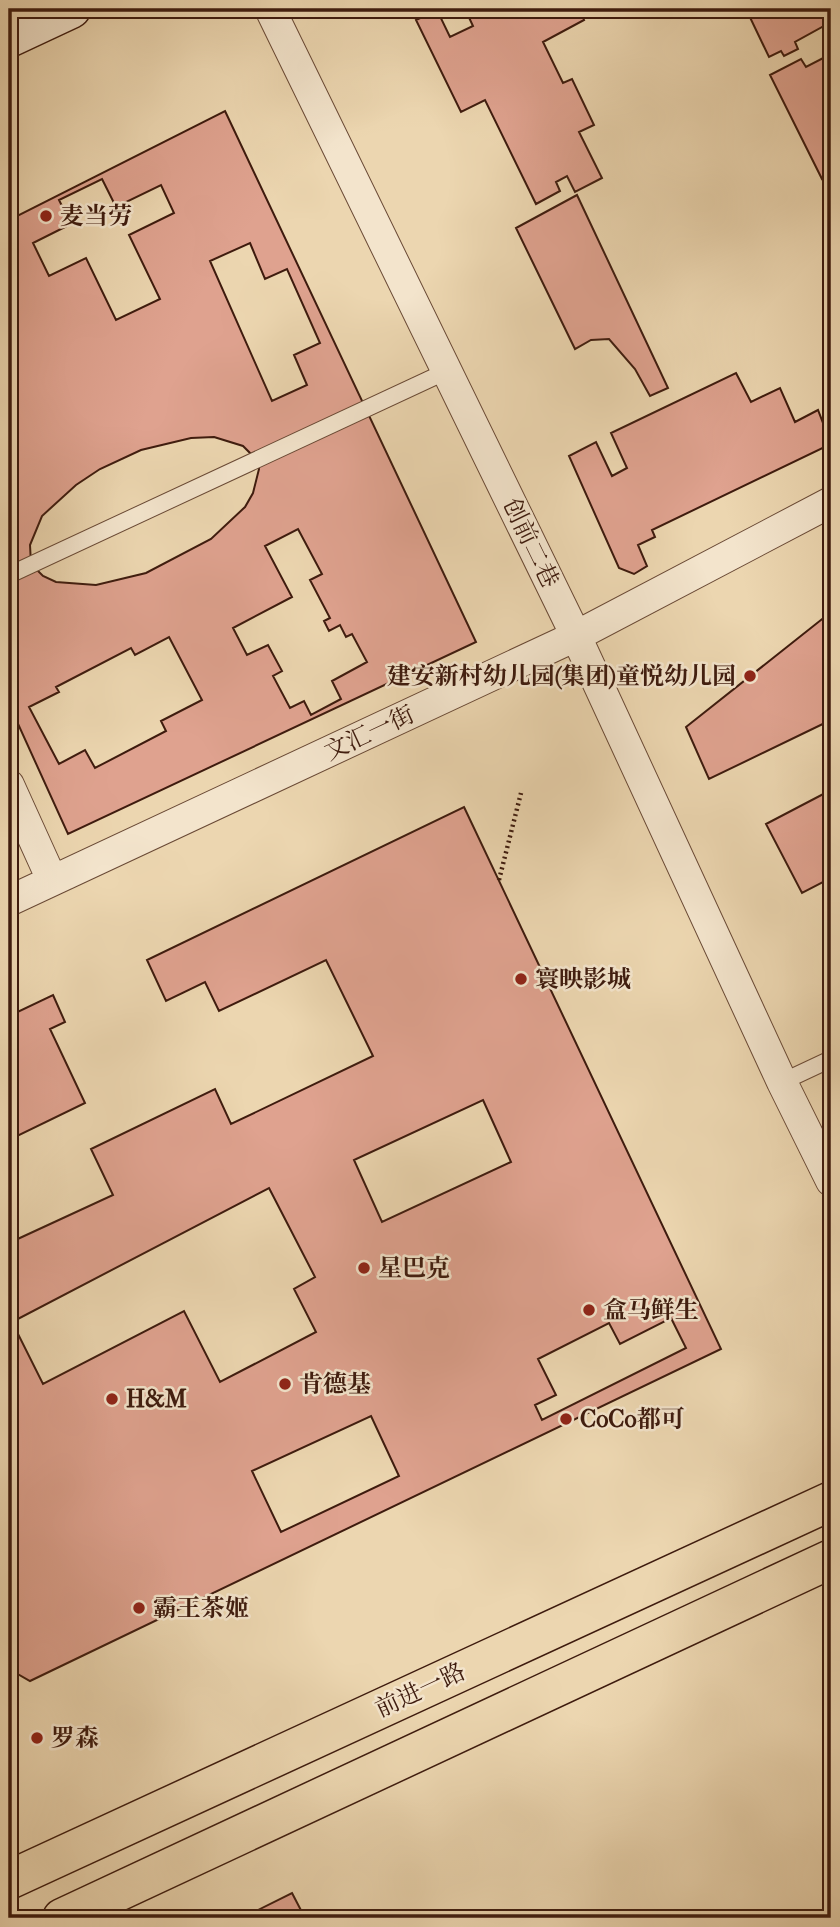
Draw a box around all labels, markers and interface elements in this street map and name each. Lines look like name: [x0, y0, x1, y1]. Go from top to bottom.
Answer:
place label: 麦当劳: [60, 202, 132, 230]
marker: 麦当劳: [38, 208, 54, 224]
street label: 创前二巷: [497, 494, 565, 592]
place label: 建安新村幼儿园(集团)童悦幼儿园: [387, 662, 736, 690]
marker: 建安新村幼儿园(集团)童悦幼儿园: [742, 668, 758, 684]
street label: 文汇一街: [320, 700, 418, 766]
place label: 寰映影城: [535, 965, 631, 993]
marker: 寰映影城: [513, 971, 529, 987]
place label: 星巴克: [378, 1254, 450, 1282]
marker: 星巴克: [356, 1260, 372, 1276]
place label: 盒马鲜生: [603, 1296, 699, 1324]
marker: 盒马鲜生: [581, 1302, 597, 1318]
place label: 肯德基: [299, 1370, 371, 1398]
marker: 肯德基: [277, 1376, 293, 1392]
place label: H&M: [126, 1385, 187, 1413]
marker: H&M: [104, 1391, 120, 1407]
place label: CoCo都可: [580, 1405, 685, 1433]
marker: CoCo都可: [558, 1411, 574, 1427]
place label: 霸王茶姬: [153, 1594, 249, 1622]
marker: 霸王茶姬: [131, 1600, 147, 1616]
street label: 前进一路: [371, 1657, 469, 1723]
place label: 罗森: [51, 1724, 99, 1752]
marker: 罗森: [29, 1730, 45, 1746]

